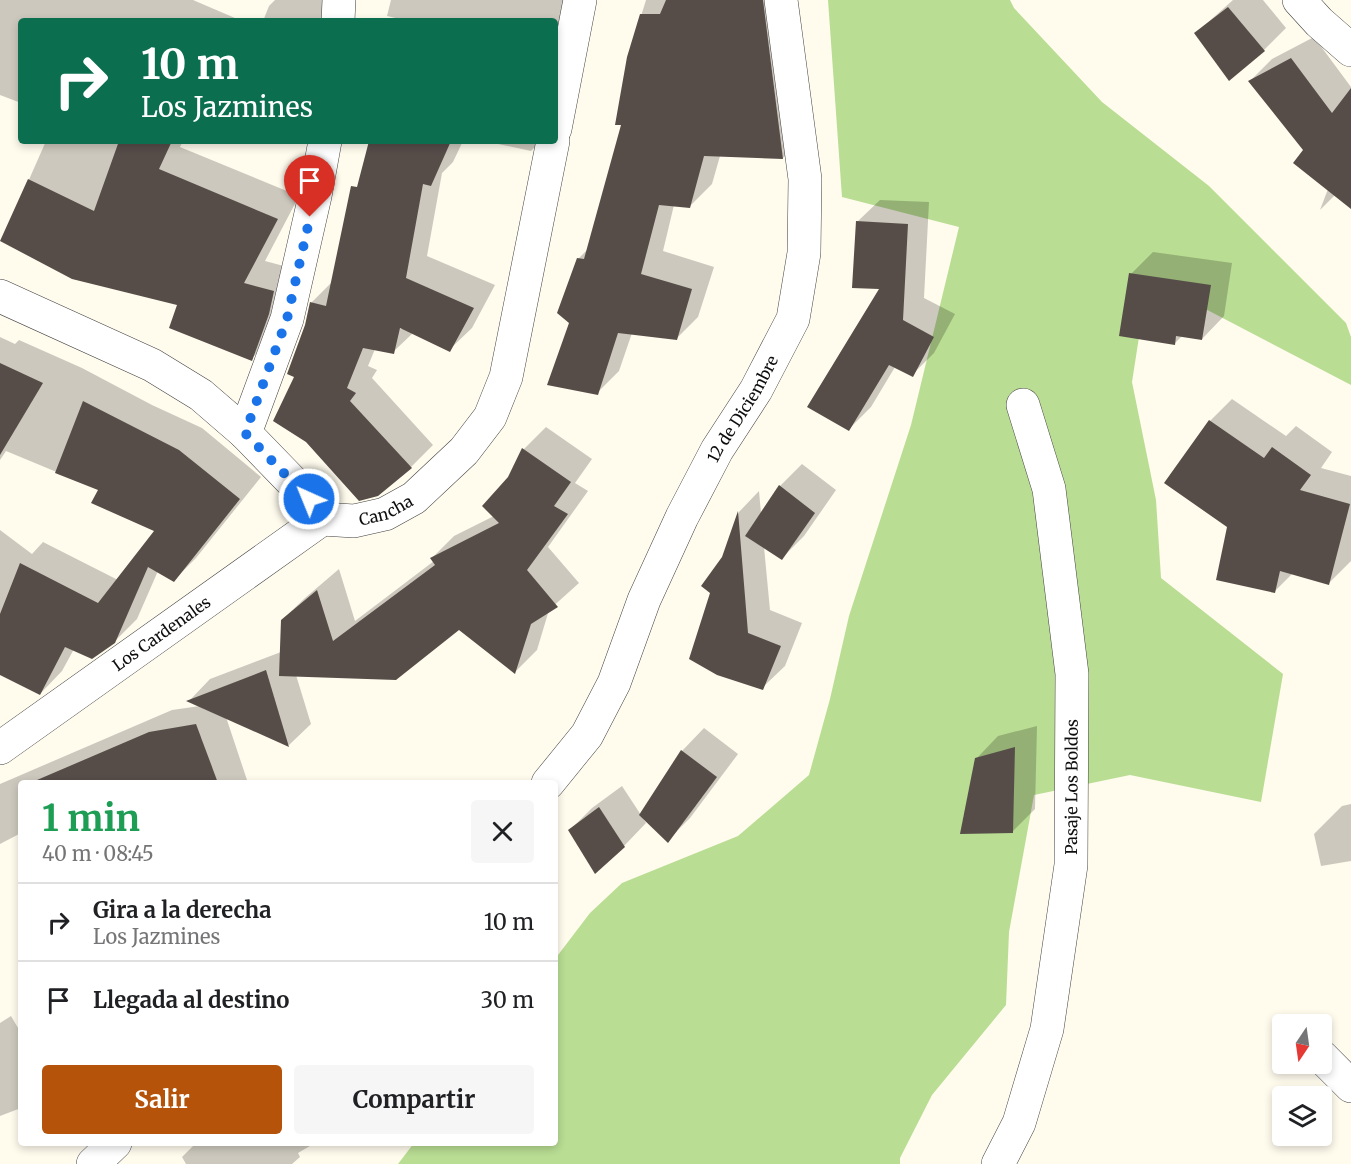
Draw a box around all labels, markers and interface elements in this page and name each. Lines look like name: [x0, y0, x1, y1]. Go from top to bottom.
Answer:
text: 10 m: [141, 38, 239, 90]
icon: right: [42, 42, 120, 120]
text: Los Jazmines: [141, 90, 313, 124]
pin: [284, 155, 335, 217]
icon: arrive: [293, 164, 326, 197]
street label: 12 de Diciembre: [702, 352, 782, 466]
position arrow: [277, 467, 341, 531]
street label: Cancha: [357, 490, 417, 530]
street label: Los Cardenales: [108, 591, 214, 675]
street label: Pasaje Los Boldos: [1061, 719, 1082, 855]
text: 1 min: [42, 796, 140, 841]
button: close: [471, 800, 534, 863]
text: 40 m · 08:45: [42, 841, 154, 866]
text: Gira a la derecha: [93, 896, 271, 924]
icon: right: [42, 906, 75, 939]
text: 10 m: [484, 908, 534, 936]
text: Los Jazmines: [93, 924, 220, 949]
icon: arrive: [42, 984, 75, 1017]
text: Llegada al destino: [93, 986, 289, 1014]
text: 30 m: [480, 986, 534, 1014]
north arrow: [1272, 1014, 1332, 1074]
map controls: [1272, 1014, 1332, 1146]
button: Salir: [42, 1065, 282, 1134]
button: Compartir: [294, 1065, 534, 1134]
button: layers: [1272, 1086, 1332, 1146]

